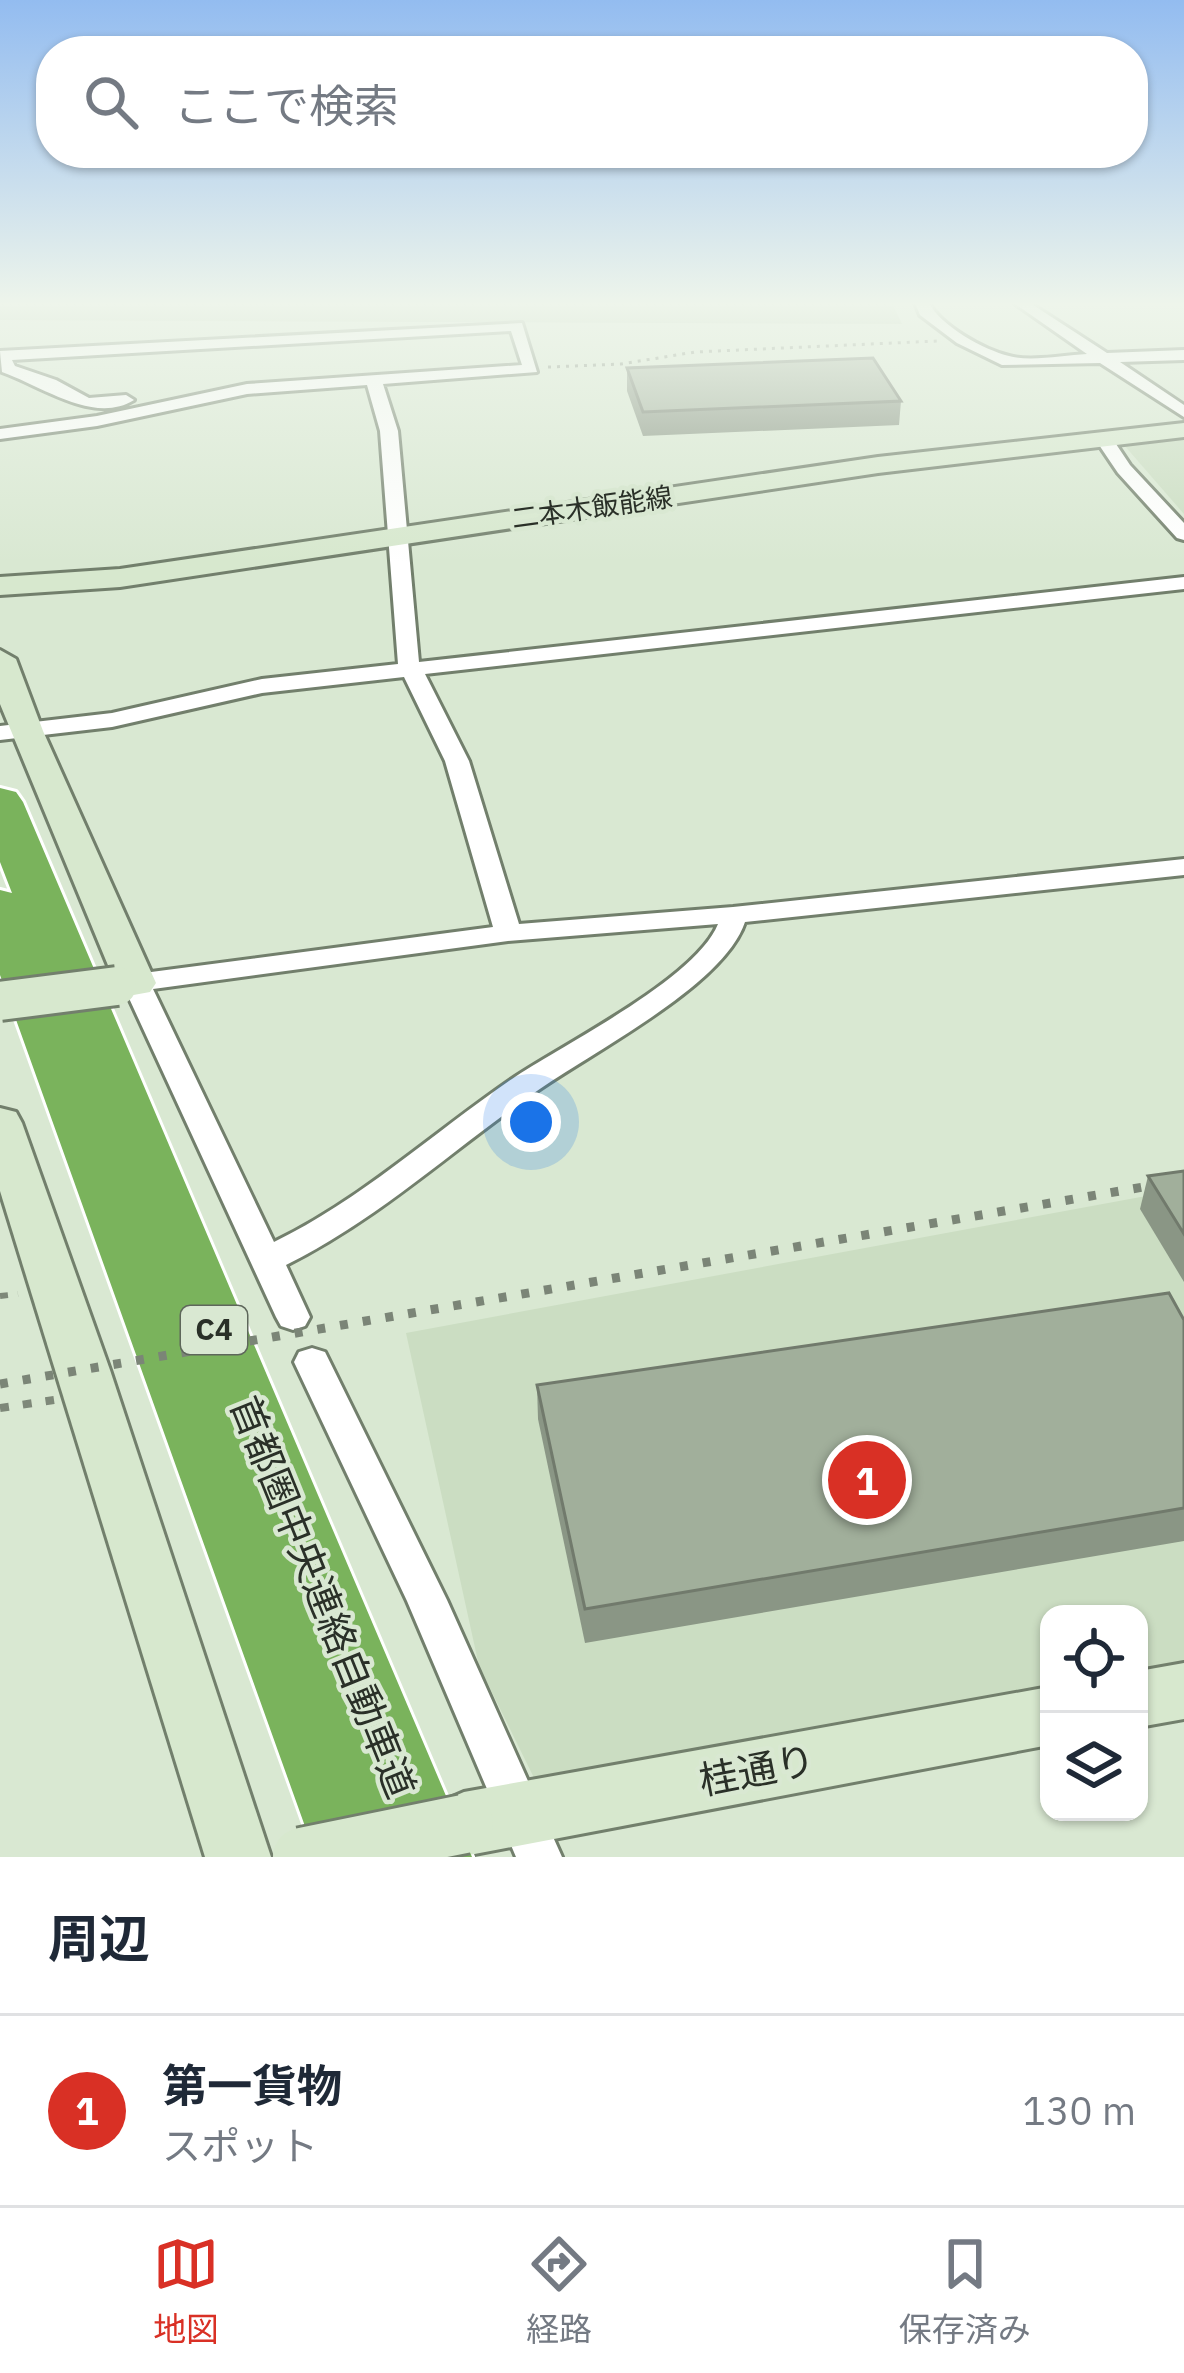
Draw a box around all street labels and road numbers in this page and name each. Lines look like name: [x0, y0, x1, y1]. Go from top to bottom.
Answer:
street label: 二本木飯能線: [509, 478, 674, 535]
road number: C4: [181, 1306, 247, 1354]
street label: 首都圏中央連絡自動車道: [219, 1388, 427, 1805]
street label: 桂通り: [695, 1733, 819, 1806]

